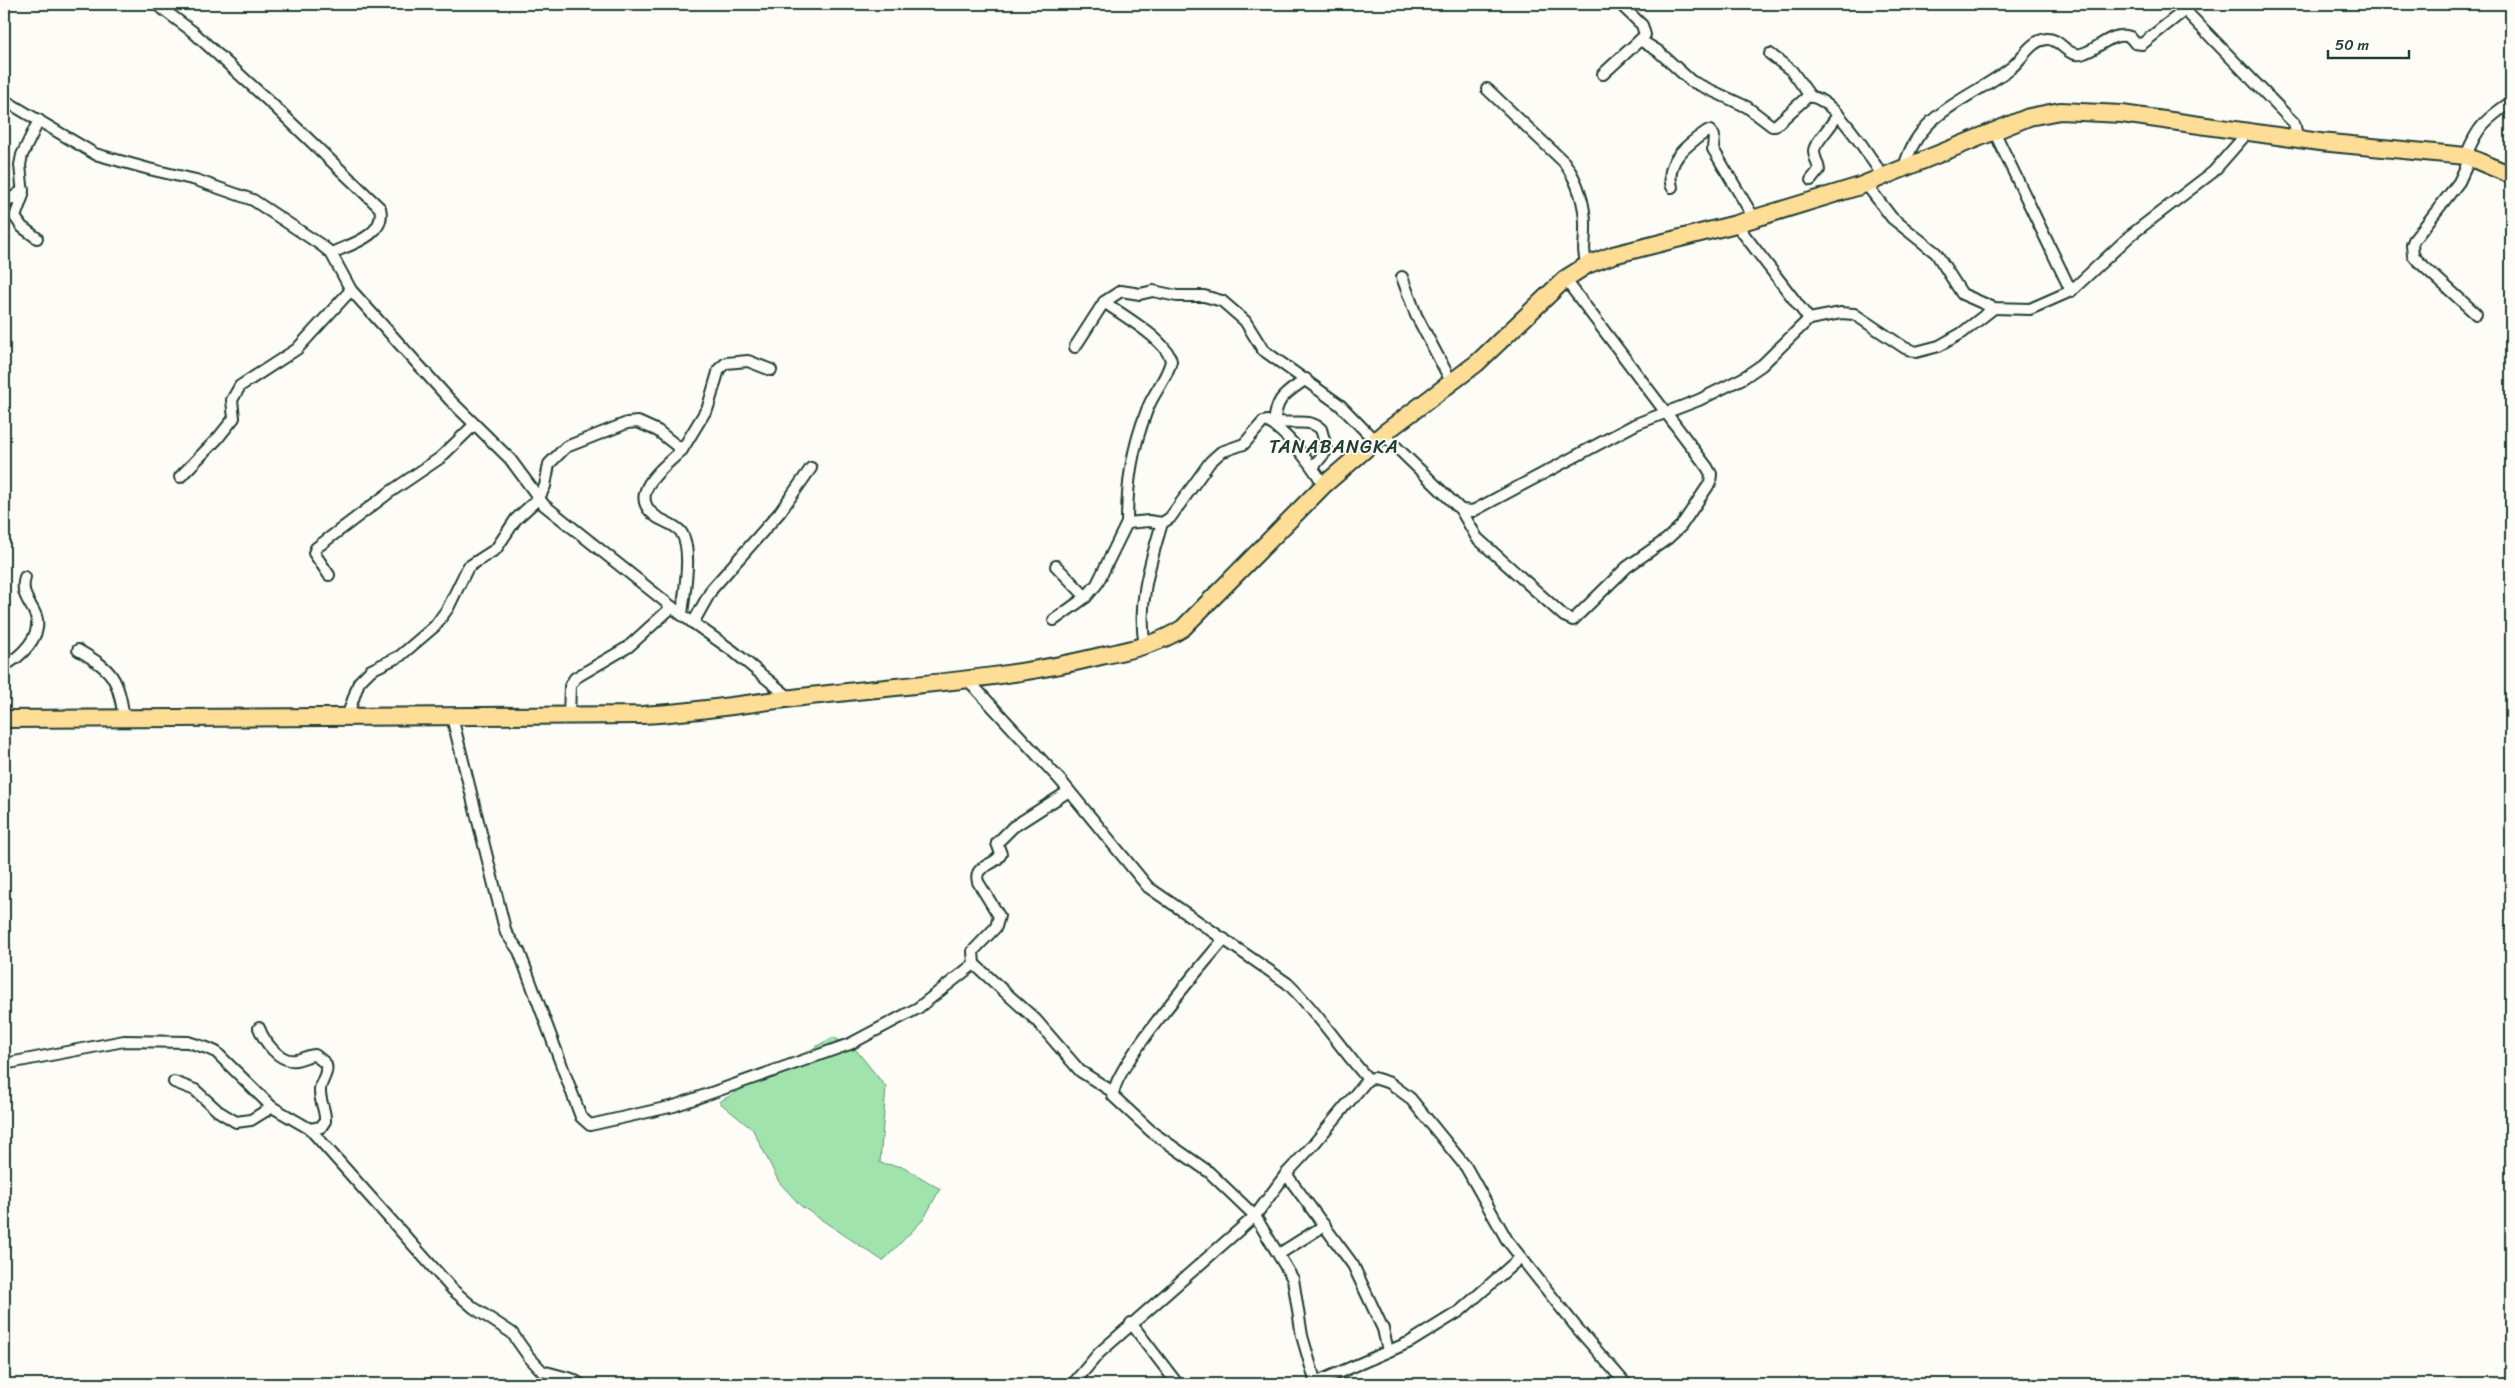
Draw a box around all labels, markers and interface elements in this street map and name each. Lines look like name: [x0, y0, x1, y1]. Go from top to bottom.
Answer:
scale bar: [2328, 28, 2409, 60]
text: 50 m: [2335, 32, 2370, 58]
district label: TANABANGKA: [1269, 430, 1399, 463]

